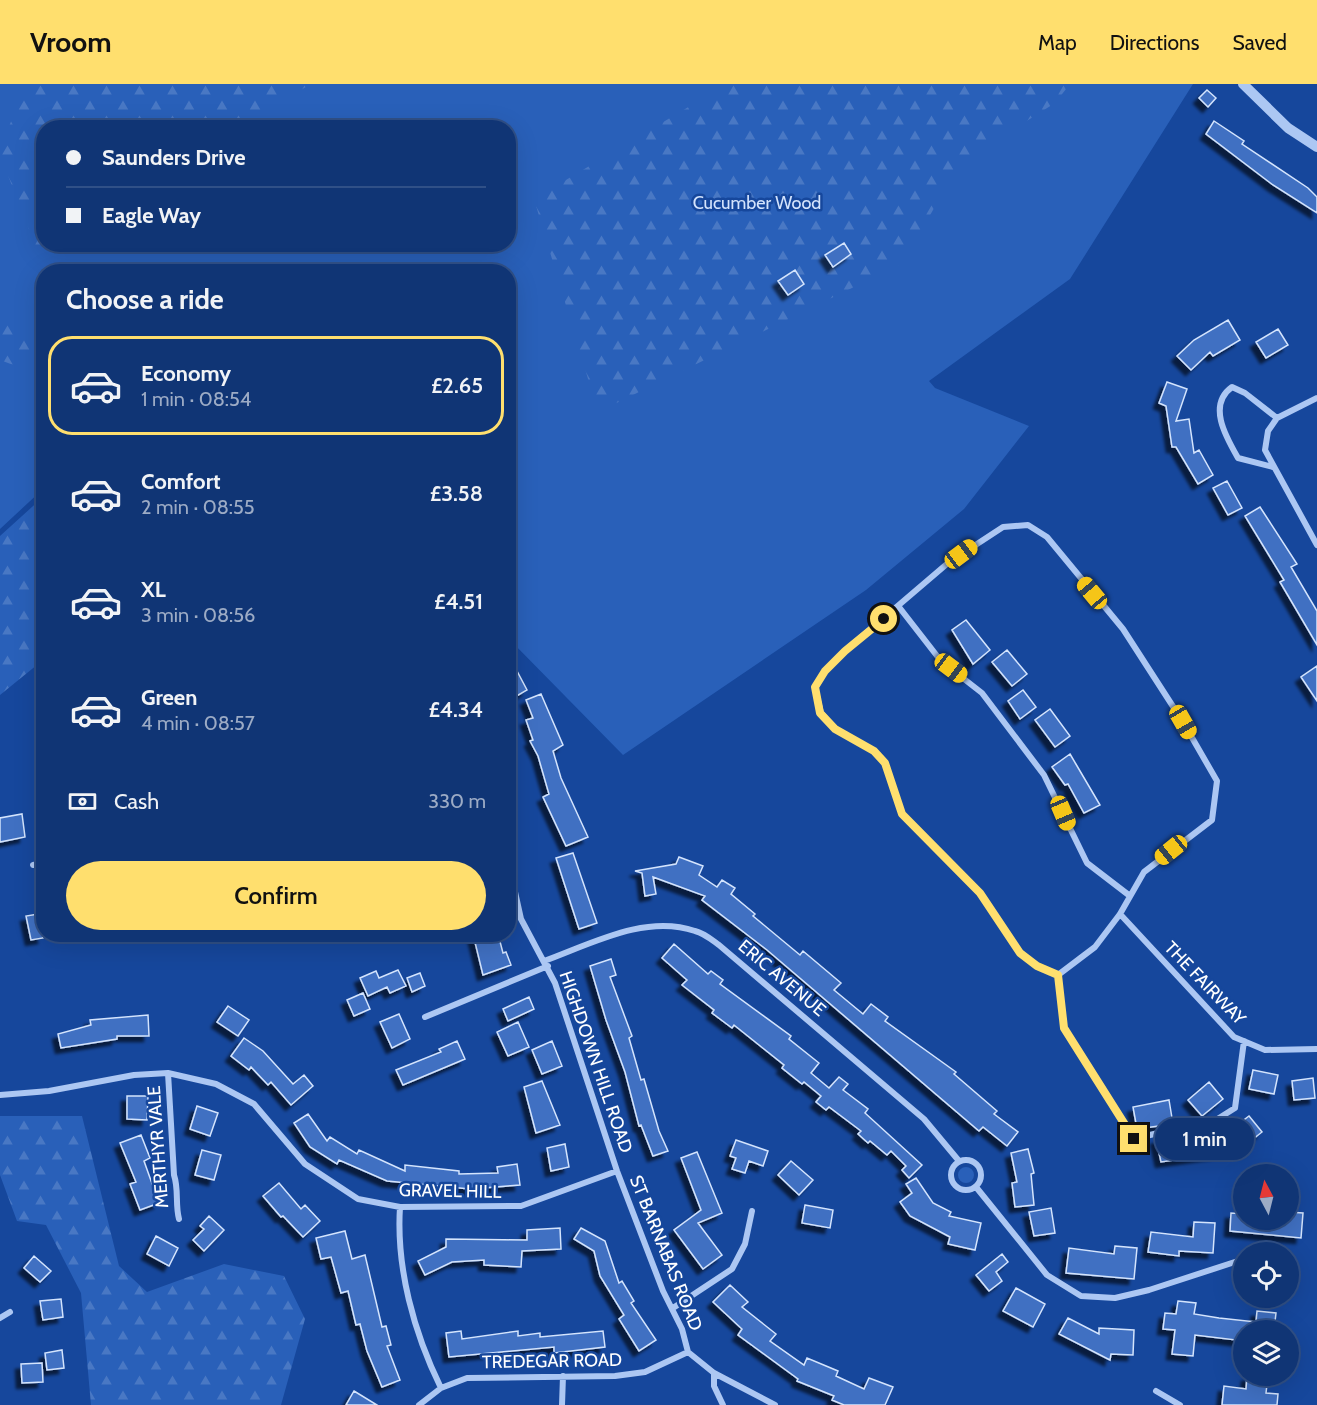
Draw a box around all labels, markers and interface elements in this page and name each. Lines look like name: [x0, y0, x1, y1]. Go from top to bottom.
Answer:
text: Vroom: [30, 25, 112, 59]
text: Map: [1038, 30, 1077, 55]
text: Directions: [1110, 30, 1199, 55]
text: Saved: [1232, 30, 1287, 55]
text: Saunders Drive: [102, 144, 246, 171]
park label: Cucumber Wood: [693, 192, 821, 214]
text: Eagle Way: [102, 202, 201, 229]
text: Choose a ride: [66, 283, 224, 316]
icon: car: [69, 359, 123, 413]
text: Economy: [141, 360, 231, 387]
text: £2.65: [431, 372, 483, 399]
text: 1 min · 08:54: [141, 387, 251, 411]
icon: car: [69, 467, 123, 521]
text: Comfort: [141, 468, 220, 495]
text: £3.58: [430, 480, 483, 507]
text: 2 min · 08:55: [141, 495, 255, 519]
car: [941, 536, 981, 572]
car: [1074, 573, 1110, 613]
icon: car: [69, 575, 123, 629]
text: XL: [141, 576, 166, 603]
text: £4.51: [434, 588, 483, 615]
text: 3 min · 08:56: [141, 603, 255, 627]
route start: [870, 605, 897, 632]
car: [931, 650, 971, 686]
icon: car: [69, 683, 123, 737]
text: Green: [141, 684, 197, 711]
text: £4.34: [428, 696, 483, 723]
car: [1166, 702, 1200, 742]
text: 4 min · 08:57: [141, 711, 255, 735]
icon: cash: [66, 785, 99, 818]
text: Cash: [114, 788, 159, 815]
text: 330 m: [428, 789, 486, 813]
car: [1048, 793, 1078, 833]
car: [1151, 832, 1191, 868]
button: Confirm: [66, 861, 486, 930]
street label: ERIC AVENUE: [734, 935, 830, 1021]
street label: THE FAIRWAY: [1160, 937, 1251, 1030]
street label: HIGHDOWN HILL ROAD: [555, 968, 637, 1156]
street label: MERTHYR VALE: [143, 1085, 173, 1209]
callout: 1 min: [1155, 1118, 1254, 1160]
route end: [1120, 1125, 1147, 1152]
text: 1 min: [1182, 1127, 1227, 1151]
north arrow: [1233, 1164, 1299, 1230]
map controls: [1233, 1164, 1299, 1386]
street label: ST BARNABAS ROAD: [625, 1172, 707, 1334]
street label: GRAVEL HILL: [399, 1179, 501, 1203]
button: locate: [1233, 1242, 1299, 1308]
button: layers: [1233, 1320, 1299, 1386]
street label: TREDEGAR ROAD: [482, 1349, 622, 1373]

